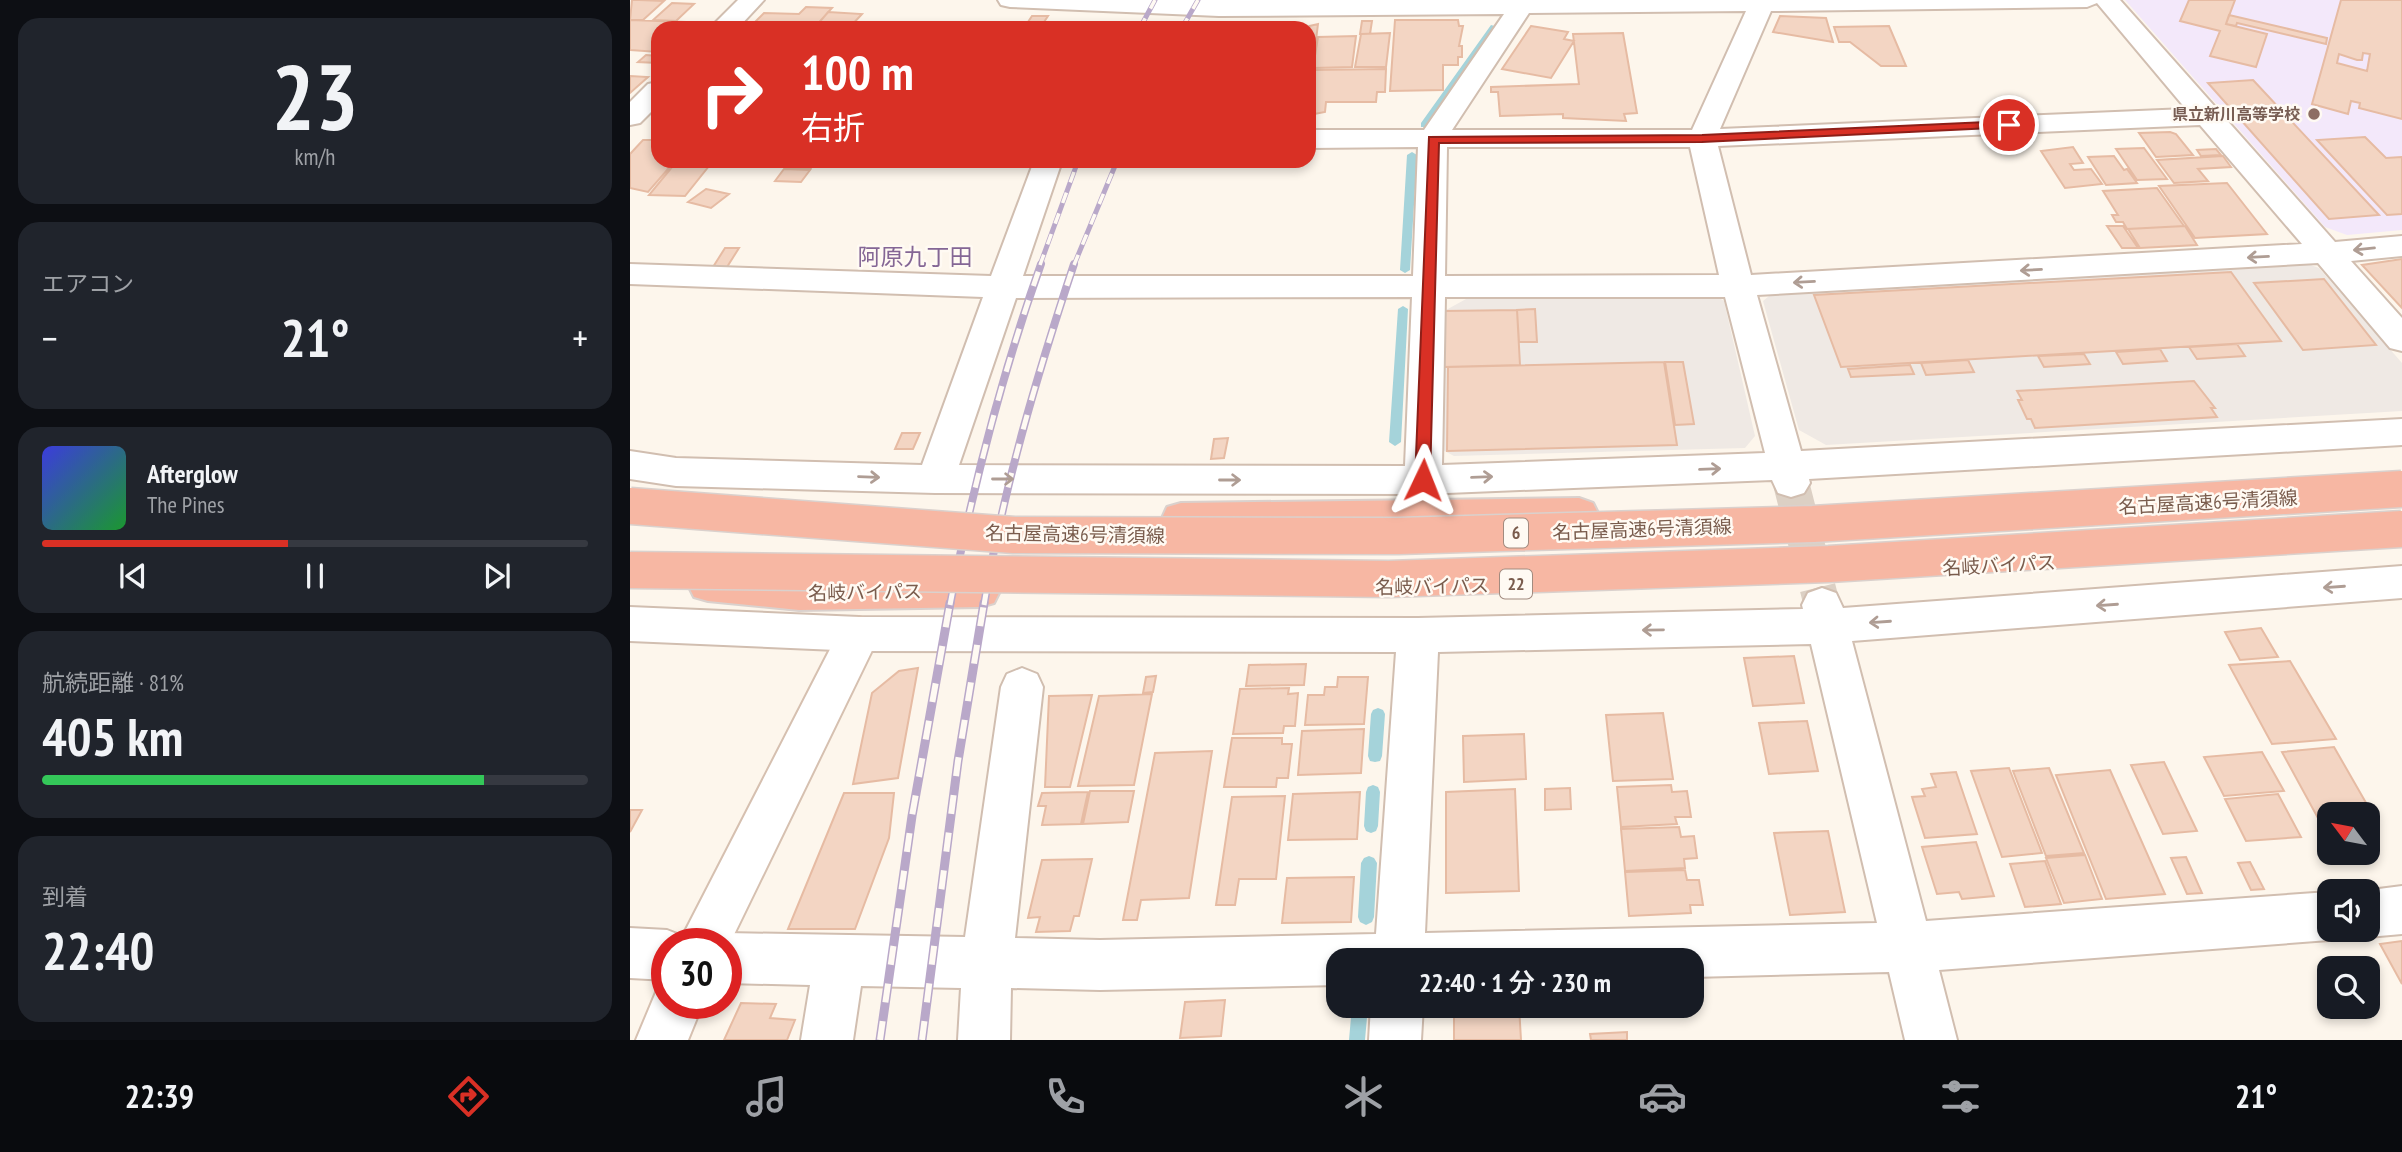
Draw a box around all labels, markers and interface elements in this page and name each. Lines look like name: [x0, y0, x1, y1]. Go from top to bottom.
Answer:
text: 23: [272, 37, 359, 155]
text: 100 m: [801, 40, 914, 104]
icon: right: [686, 49, 777, 140]
pin: [1979, 95, 2039, 155]
place label: 県立新川高等学校: [2172, 104, 2300, 124]
text: 右折: [801, 106, 865, 148]
icon: arrive: [1990, 106, 2028, 144]
marker: 県立新川高等学校: [2306, 106, 2322, 122]
text: km/h: [295, 142, 335, 171]
district label: 阿原九丁田: [858, 242, 973, 271]
one-way arrow: [2353, 243, 2376, 256]
one-way arrow: [2247, 250, 2270, 263]
one-way arrow: [2020, 263, 2043, 276]
text: エアコン: [42, 269, 134, 298]
one-way arrow: [1793, 276, 1816, 289]
text: 21°: [281, 304, 349, 371]
text: −: [42, 313, 58, 362]
text: +: [572, 313, 588, 362]
position arrow: [1386, 443, 1460, 517]
text: Afterglow: [147, 457, 238, 490]
one-way arrow: [1698, 462, 1721, 475]
one-way arrow: [857, 471, 880, 484]
one-way arrow: [1471, 471, 1494, 484]
one-way arrow: [991, 472, 1014, 486]
one-way arrow: [1219, 473, 1242, 487]
street label: 名古屋高速6号清須線: [2118, 485, 2298, 519]
text: The Pines: [147, 490, 225, 519]
street label: 名古屋高速6号清須線: [1552, 514, 1732, 544]
road number: 6: [1504, 518, 1528, 548]
street label: 名古屋高速6号清須線: [985, 520, 1165, 548]
street label: 名岐バイパス: [1942, 550, 2056, 580]
icon: previous: [114, 557, 152, 595]
icon: pause: [296, 557, 334, 595]
icon: next: [478, 557, 516, 595]
road number: 22: [1500, 570, 1532, 598]
street label: 名岐バイパス: [1375, 573, 1489, 599]
street label: 名岐バイパス: [808, 579, 922, 605]
one-way arrow: [2323, 581, 2346, 594]
one-way arrow: [2096, 598, 2119, 611]
one-way arrow: [1869, 616, 1892, 629]
one-way arrow: [1642, 623, 1665, 637]
text: 航続距離 · 81%: [42, 668, 184, 697]
text: 405 km: [42, 703, 183, 770]
north arrow: [2317, 802, 2380, 864]
map controls: [2317, 802, 2380, 1019]
button: sound: [2317, 879, 2380, 942]
text: 到着: [42, 882, 88, 911]
text: 22:40: [42, 917, 154, 984]
speed limit sign: 30: [651, 928, 742, 1019]
button: search: [2317, 956, 2380, 1019]
text: 22:40 · 1 分 · 230 m: [1419, 966, 1611, 999]
icon: directions: [444, 1072, 493, 1121]
icon: music: [742, 1072, 791, 1121]
icon: phone: [1041, 1072, 1090, 1121]
icon: climate: [1339, 1072, 1388, 1121]
icon: car: [1638, 1072, 1687, 1121]
icon: filters: [1936, 1072, 1985, 1121]
text: 22:39: [125, 1075, 194, 1117]
text: 21°: [2235, 1075, 2277, 1117]

